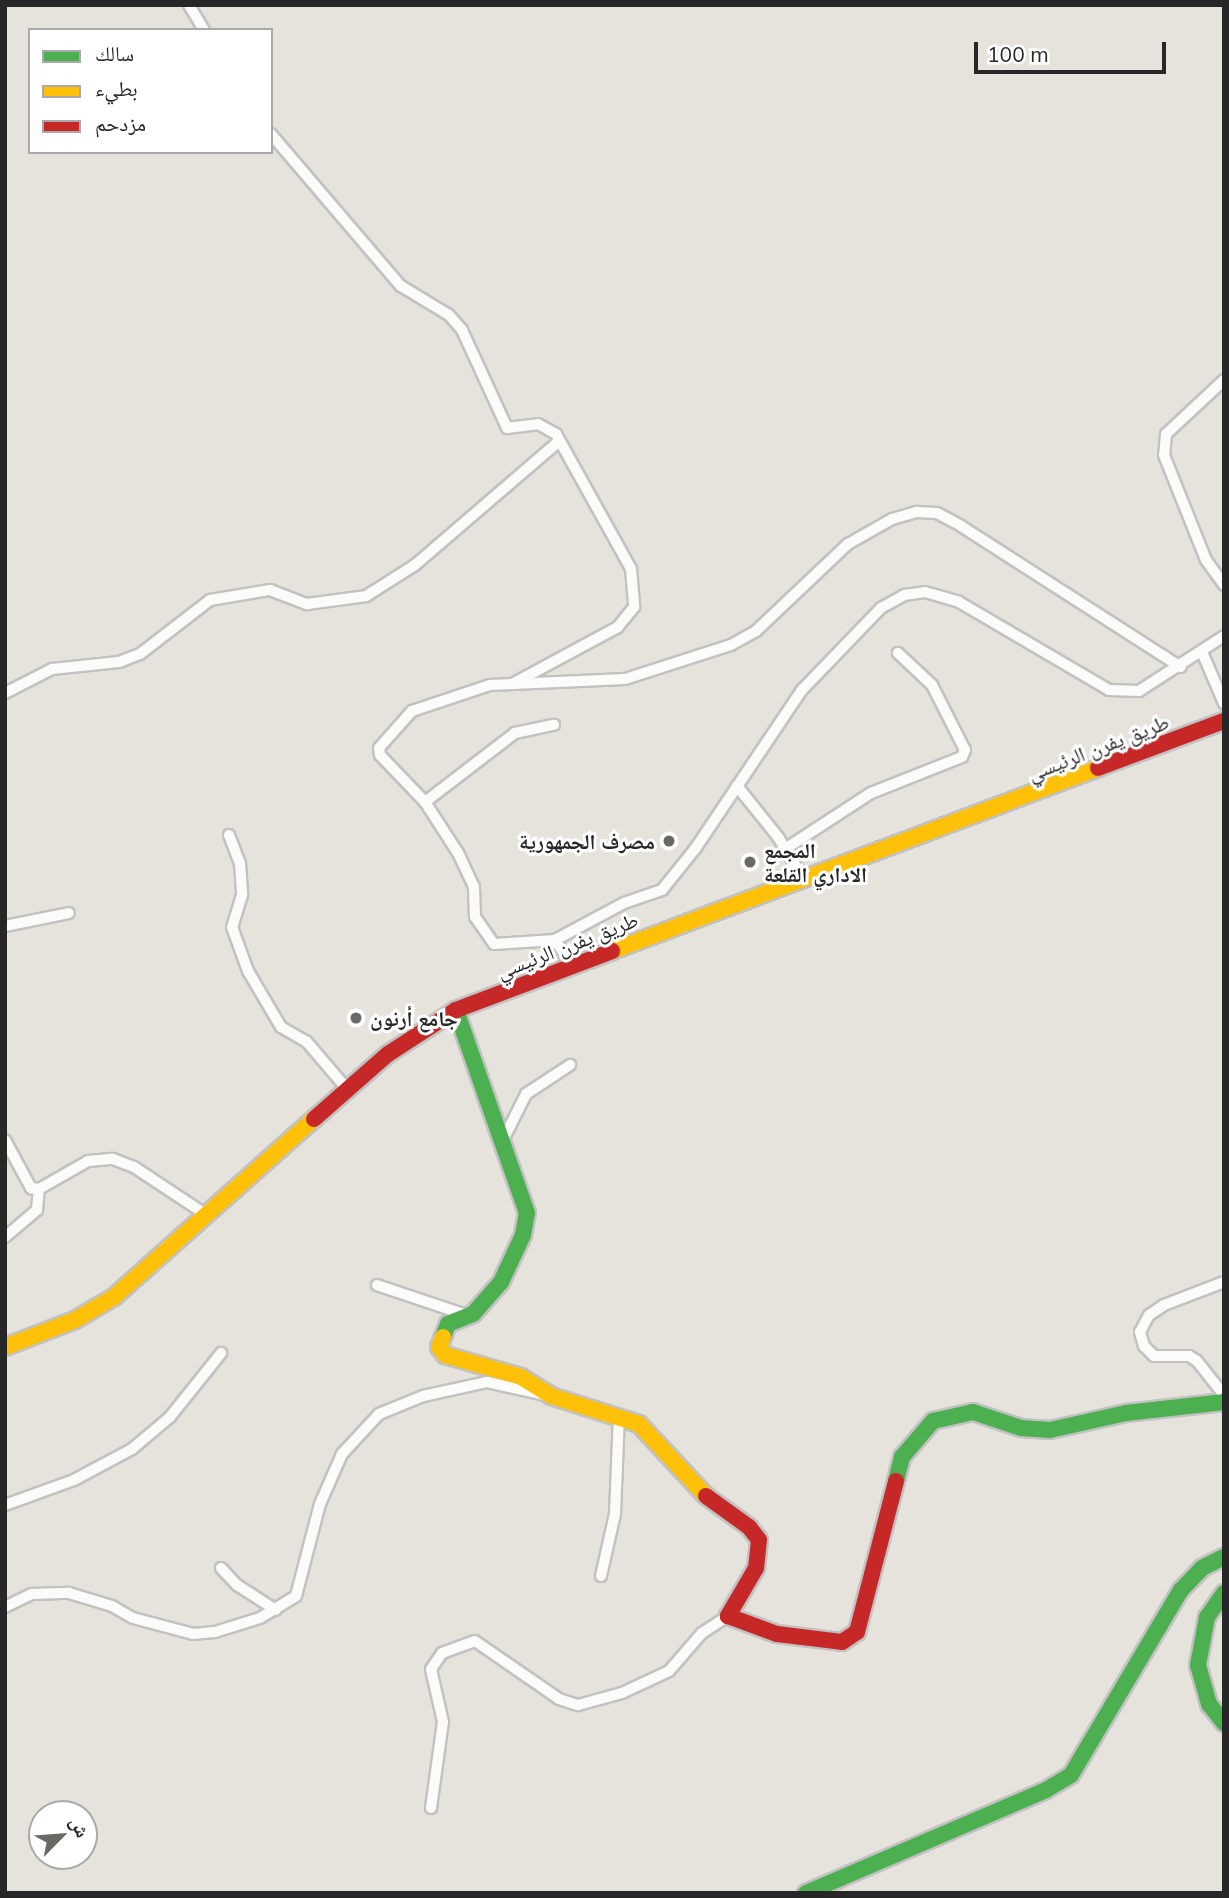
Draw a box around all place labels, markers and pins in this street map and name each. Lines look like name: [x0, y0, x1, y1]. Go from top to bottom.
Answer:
place label: مصرف الجمهورية: [519, 828, 655, 854]
marker: مصرف الجمهورية: [661, 833, 677, 849]
place label: المجمع الاداري القلعة: [764, 837, 867, 887]
marker: المجمع الاداري القلعة: [742, 854, 758, 870]
place label: جامع أرنون: [370, 1005, 458, 1031]
marker: جامع أرنون: [348, 1010, 364, 1026]

